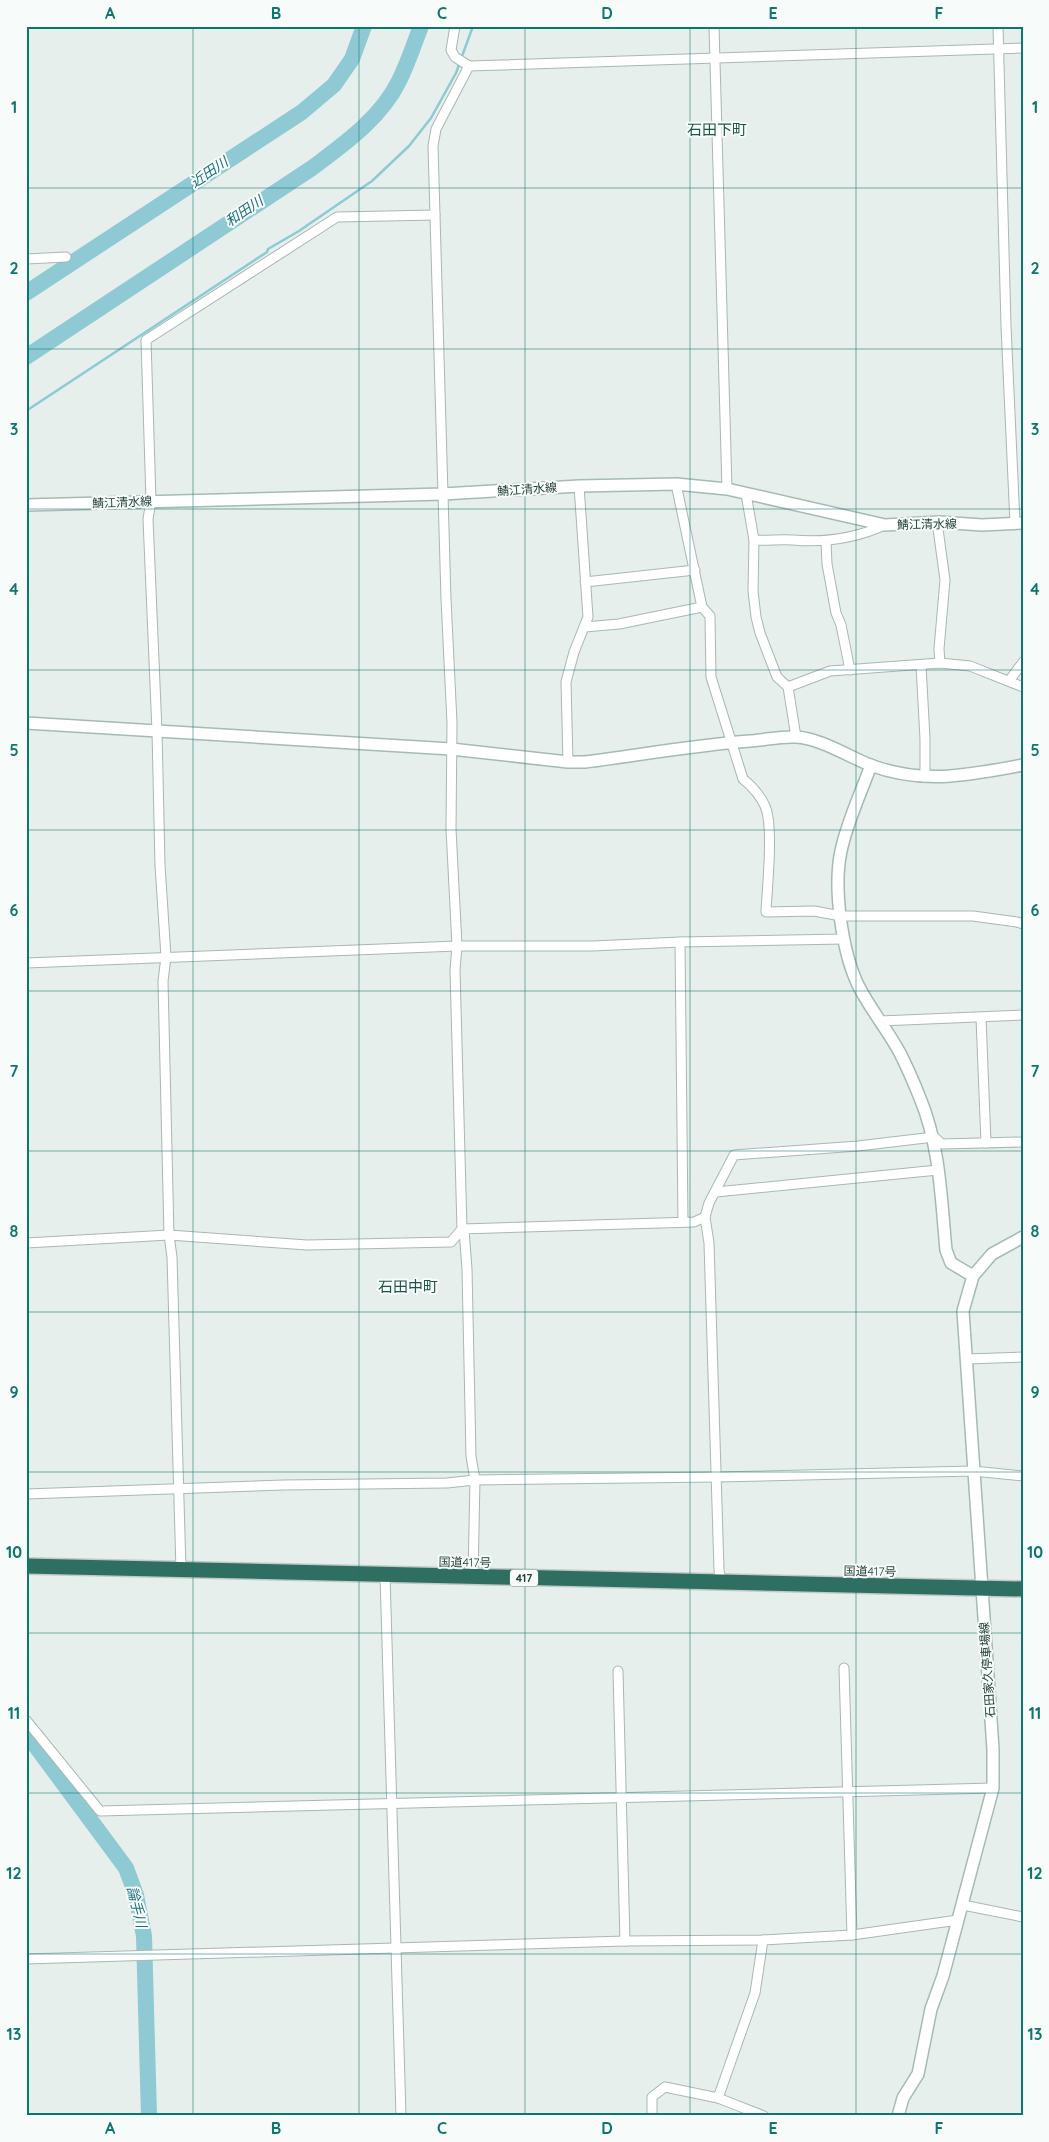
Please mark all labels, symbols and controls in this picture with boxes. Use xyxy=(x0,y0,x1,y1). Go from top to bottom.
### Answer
text: A xyxy=(105,3,116,23)
text: B xyxy=(271,3,281,23)
text: C xyxy=(437,3,447,23)
text: D xyxy=(601,3,613,23)
text: E xyxy=(768,3,778,23)
text: F xyxy=(935,3,944,23)
text: 1 xyxy=(11,97,17,117)
text: 1 xyxy=(1032,97,1038,117)
district label: 石田下町 xyxy=(687,120,747,139)
water label: 近田川 xyxy=(187,152,233,191)
water label: 和田川 xyxy=(222,191,268,230)
text: 2 xyxy=(9,258,19,278)
text: 2 xyxy=(1030,258,1040,278)
text: 3 xyxy=(10,419,18,439)
text: 3 xyxy=(1031,419,1039,439)
street label: 鯖江清水線 xyxy=(497,479,557,499)
street label: 鯖江清水線 xyxy=(92,493,152,511)
street label: 鯖江清水線 xyxy=(897,516,957,532)
text: 4 xyxy=(9,579,19,599)
text: 4 xyxy=(1030,579,1040,599)
text: 5 xyxy=(9,740,19,760)
text: 5 xyxy=(1030,740,1040,760)
text: 6 xyxy=(10,900,19,920)
text: 6 xyxy=(1031,900,1040,920)
text: 7 xyxy=(10,1061,19,1081)
text: 7 xyxy=(1031,1061,1040,1081)
text: 8 xyxy=(10,1221,19,1241)
text: 8 xyxy=(1031,1221,1040,1241)
district label: 石田中町 xyxy=(378,1277,438,1296)
text: 9 xyxy=(9,1382,19,1402)
text: 9 xyxy=(1030,1382,1040,1402)
text: 10 xyxy=(6,1542,22,1562)
text: 10 xyxy=(1027,1542,1043,1562)
street label: 国道417号 xyxy=(438,1554,492,1570)
street label: 国道417号 xyxy=(843,1563,897,1579)
road number: 417 xyxy=(510,1570,538,1586)
street label: 石田家久停車場線 xyxy=(976,1622,998,1718)
text: 11 xyxy=(8,1703,20,1723)
text: 11 xyxy=(1029,1703,1041,1723)
text: 12 xyxy=(6,1863,22,1883)
text: 12 xyxy=(1027,1863,1043,1883)
water label: 論手川 xyxy=(123,1884,151,1931)
text: 13 xyxy=(7,2024,21,2044)
text: 13 xyxy=(1028,2024,1042,2044)
text: A xyxy=(105,2118,116,2138)
text: B xyxy=(271,2118,281,2138)
text: C xyxy=(437,2118,447,2138)
text: D xyxy=(601,2118,613,2138)
text: E xyxy=(768,2118,778,2138)
text: F xyxy=(935,2118,944,2138)

